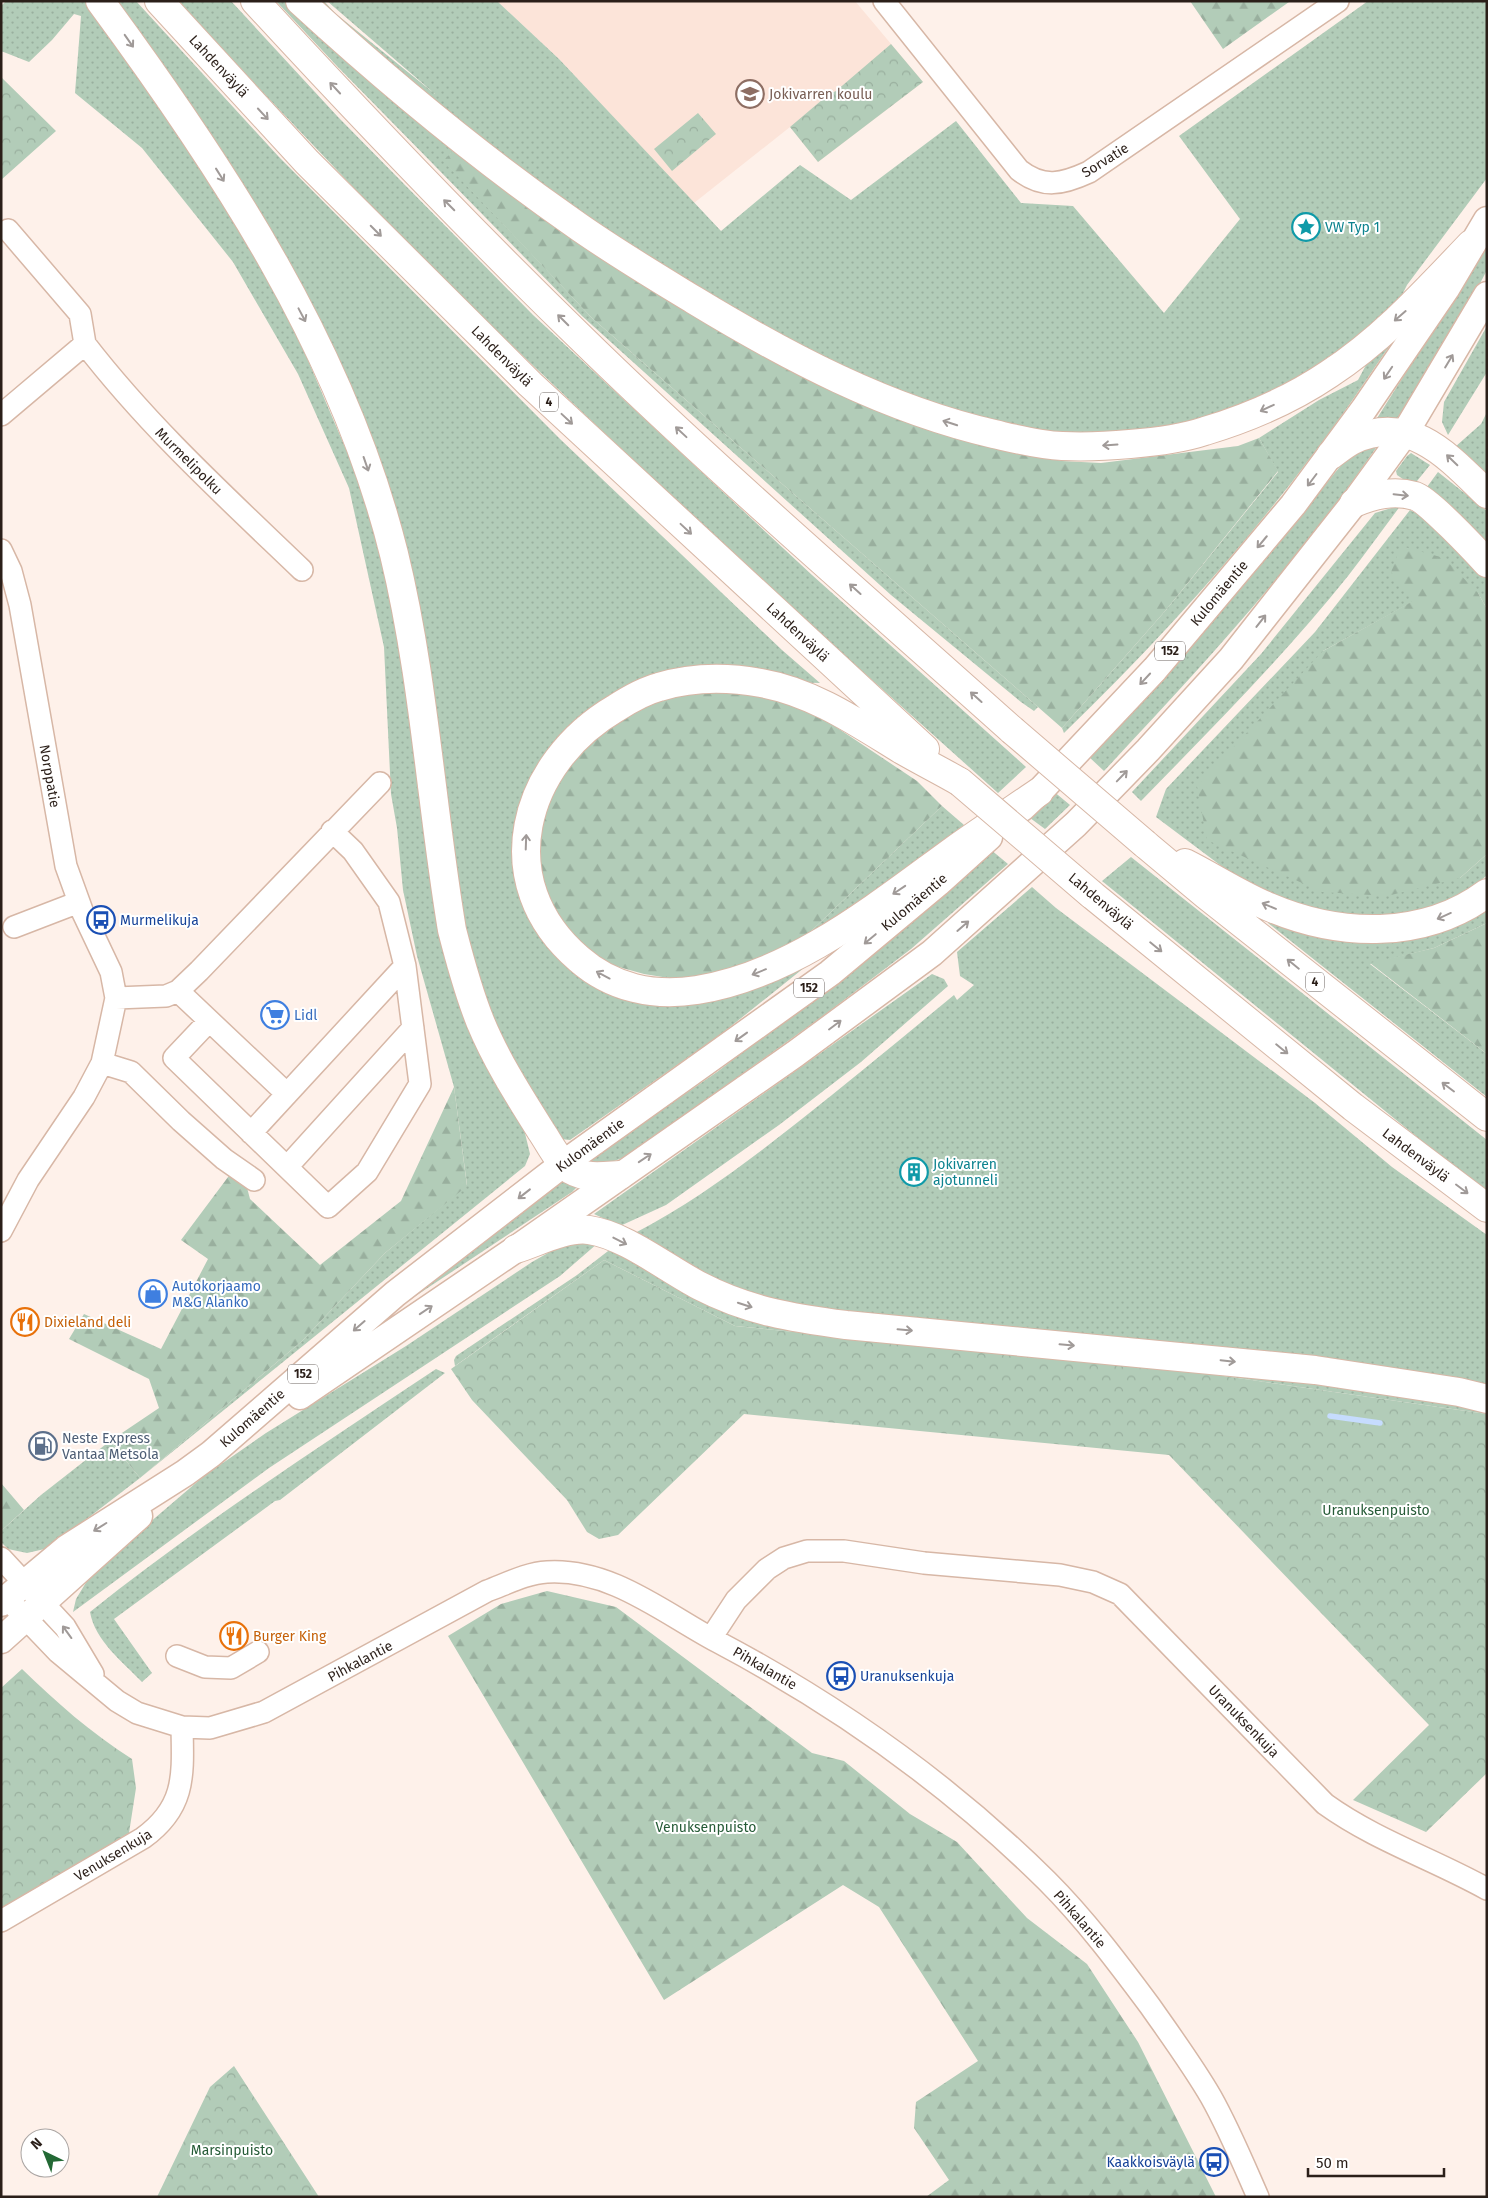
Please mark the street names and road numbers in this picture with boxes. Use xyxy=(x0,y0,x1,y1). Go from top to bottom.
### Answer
street label: Lahdenväylä xyxy=(185,32,252,101)
street label: Sorvatie xyxy=(1079,139,1132,181)
street label: Lahdenväylä xyxy=(468,322,536,390)
road number: 4 xyxy=(540,392,558,412)
street label: Murmelipolku xyxy=(152,424,226,498)
street label: Kulomäentie xyxy=(1187,557,1252,630)
street label: Lahdenväylä xyxy=(763,599,832,666)
road number: 152 xyxy=(1155,641,1185,660)
street label: Norppatie xyxy=(36,743,63,809)
street label: Lahdenväylä xyxy=(1065,869,1137,933)
street label: Kulomäentie xyxy=(878,870,951,935)
road number: 4 xyxy=(1306,972,1324,992)
road number: 152 xyxy=(794,978,824,998)
street label: Kulomäentie xyxy=(553,1115,628,1176)
street label: Lahdenväylä xyxy=(1379,1125,1453,1186)
road number: 152 xyxy=(288,1365,318,1384)
street label: Kulomäentie xyxy=(216,1386,288,1451)
street label: Pihkalantie xyxy=(325,1637,396,1686)
street label: Pihkalantie xyxy=(730,1643,800,1694)
street label: Uranuksenkuja xyxy=(1205,1681,1283,1761)
street label: Venuksenkuja xyxy=(71,1826,155,1885)
street label: Pihkalantie xyxy=(1050,1887,1109,1952)

